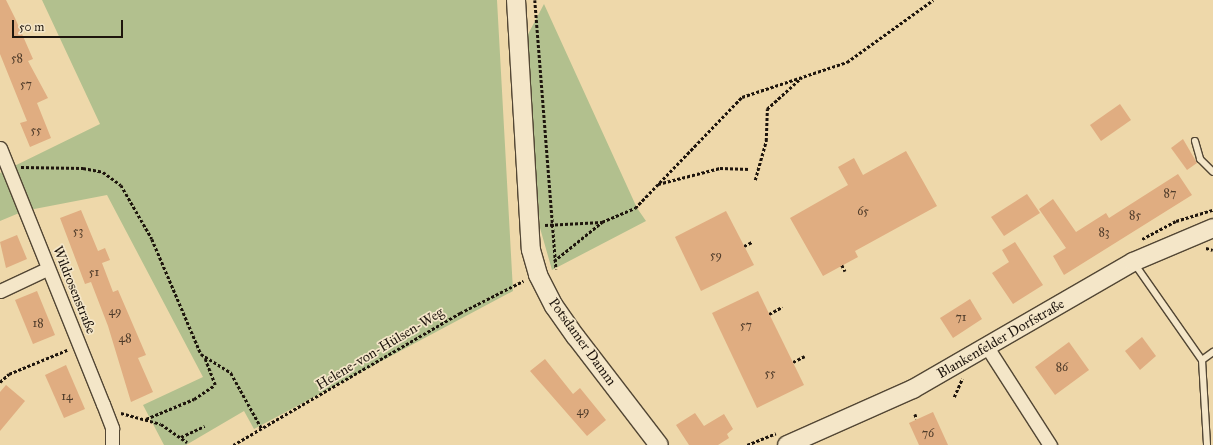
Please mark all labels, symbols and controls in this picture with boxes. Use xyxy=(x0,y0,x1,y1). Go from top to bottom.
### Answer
scale bar xyxy=(14,12,125,38)
text: 50 m xyxy=(19,20,44,34)
house number: 58 xyxy=(11,52,23,66)
house number: 57 xyxy=(20,78,32,92)
house number: 55 xyxy=(30,124,42,138)
house number: 87 xyxy=(1164,187,1176,201)
house number: 65 xyxy=(857,205,869,219)
house number: 85 xyxy=(1129,209,1141,223)
house number: 53 xyxy=(73,225,83,239)
house number: 83 xyxy=(1098,226,1110,240)
street label: Wildrosenstraße xyxy=(49,244,99,336)
house number: 59 xyxy=(710,249,722,263)
house number: 51 xyxy=(89,266,99,280)
street label: Potsdamer Damm xyxy=(545,295,619,389)
street label: Blankenfelder Dorfstraße xyxy=(934,296,1068,382)
street label: Helene-von-Hülsen-Weg xyxy=(313,304,447,394)
house number: 49 xyxy=(108,305,122,319)
house number: 71 xyxy=(955,311,967,325)
house number: 18 xyxy=(32,317,44,331)
house number: 57 xyxy=(740,319,752,333)
house number: 48 xyxy=(118,332,132,346)
house number: 86 xyxy=(1056,361,1068,375)
house number: 55 xyxy=(764,367,776,381)
house number: 14 xyxy=(61,390,73,404)
house number: 49 xyxy=(576,405,590,419)
house number: 76 xyxy=(922,427,934,441)

